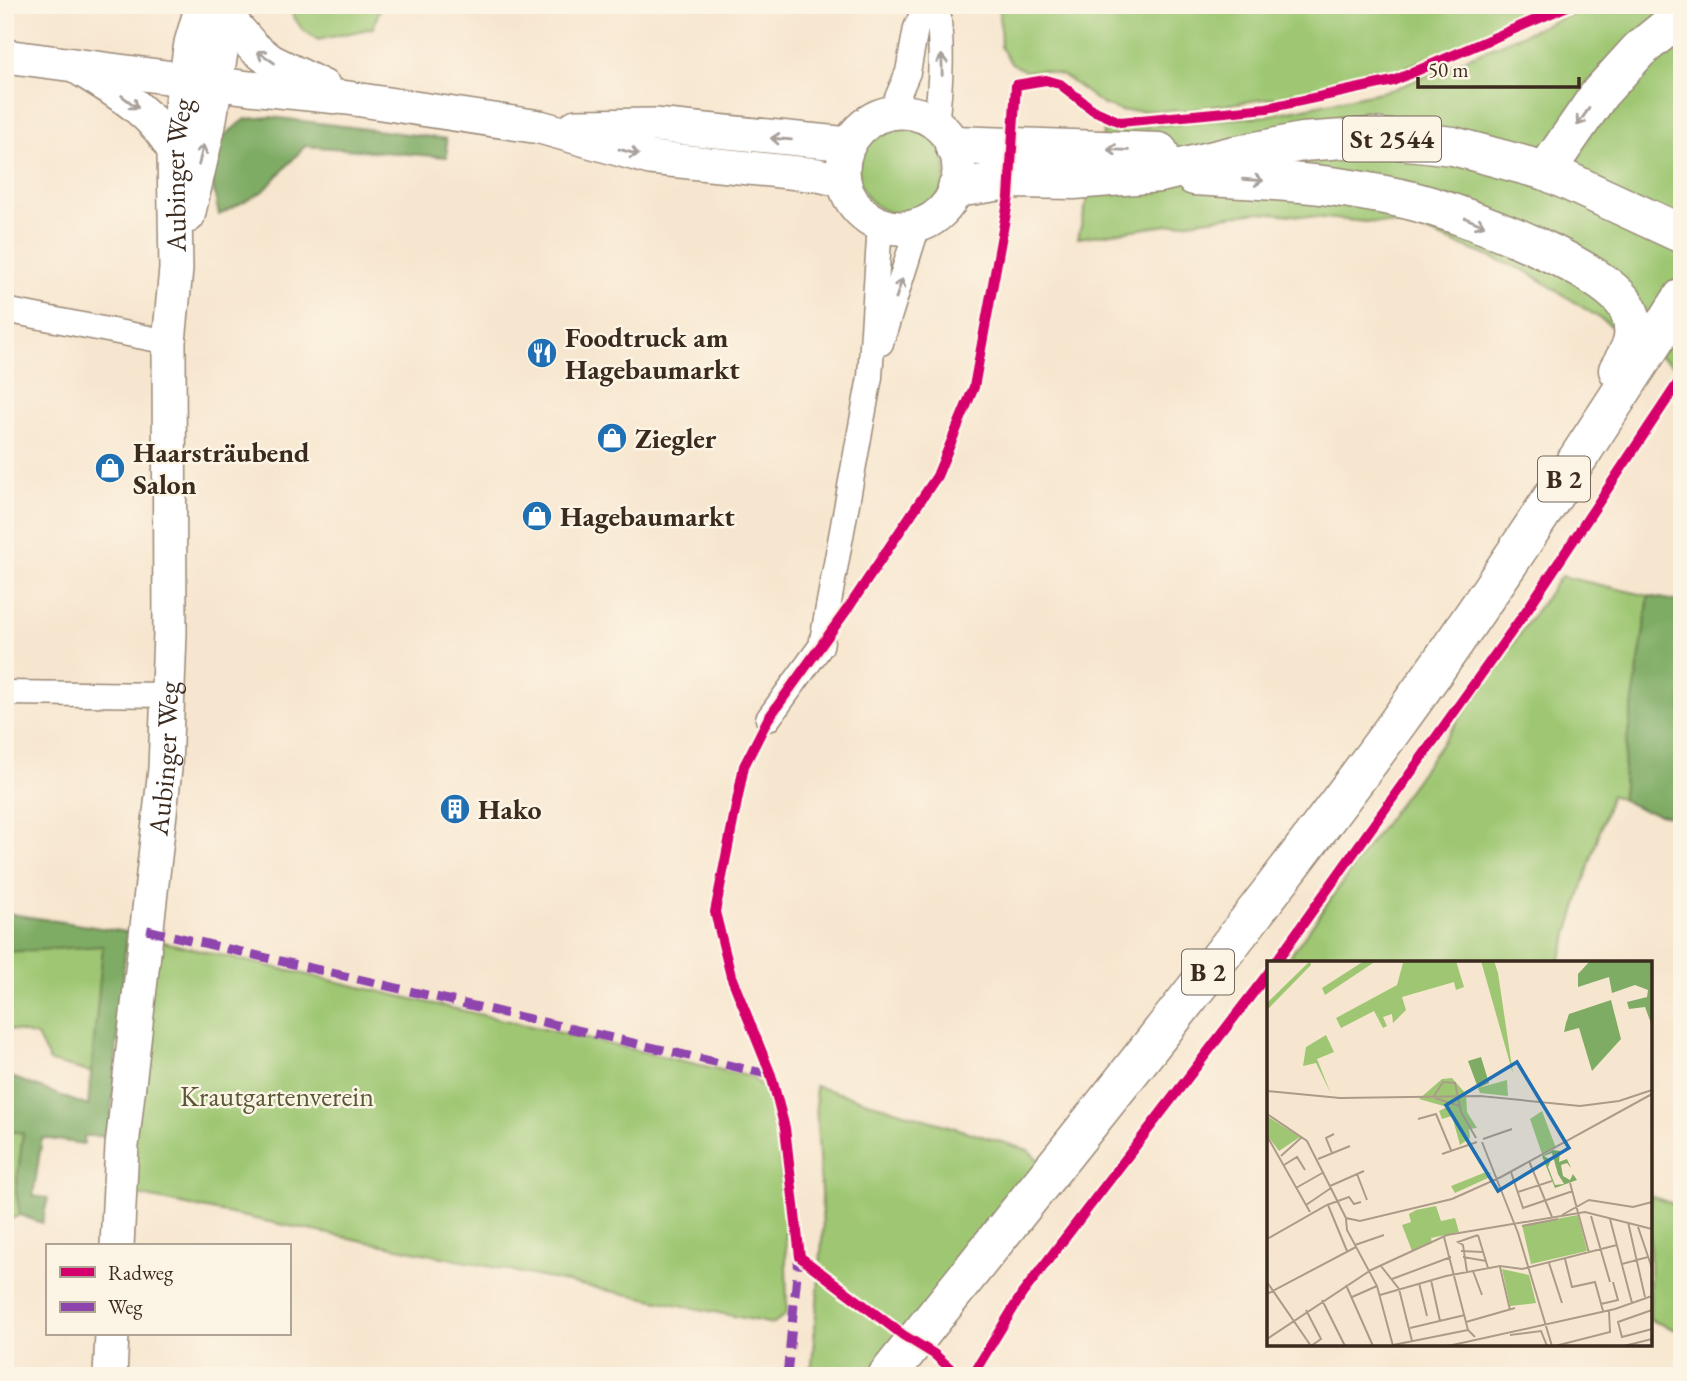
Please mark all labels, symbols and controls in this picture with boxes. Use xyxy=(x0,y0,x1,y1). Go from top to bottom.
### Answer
scale bar xyxy=(1418,46,1578,90)
one-way arrow xyxy=(257,50,276,64)
one-way arrow xyxy=(935,53,948,76)
text: 50 m xyxy=(1428,56,1469,83)
one-way arrow xyxy=(120,95,138,110)
street label: Aubinger Weg xyxy=(156,95,200,253)
one-way arrow xyxy=(1576,107,1591,126)
road number: St 2544 xyxy=(1343,116,1441,162)
one-way arrow xyxy=(770,132,793,145)
one-way arrow xyxy=(195,144,209,167)
one-way arrow xyxy=(1107,144,1130,157)
one-way arrow xyxy=(618,146,640,159)
one-way arrow xyxy=(1241,174,1264,187)
one-way arrow xyxy=(1464,216,1486,229)
one-way arrow xyxy=(893,278,906,300)
place label: Foodtruck am Hagebaumarkt xyxy=(565,319,740,387)
restaurant icon: Foodtruck am Hagebaumarkt xyxy=(525,336,559,370)
place label: Ziegler xyxy=(635,420,717,456)
shop icon: Ziegler xyxy=(595,421,629,455)
place label: Haarsträubend Salon xyxy=(133,434,310,502)
shop icon: Haarsträubend Salon xyxy=(93,451,127,485)
road number: B 2 xyxy=(1538,457,1590,502)
place label: Hagebaumarkt xyxy=(560,498,735,534)
shop icon: Hagebaumarkt xyxy=(520,499,554,533)
street label: Aubinger Weg xyxy=(139,680,186,838)
place label: Hako xyxy=(478,791,542,827)
building icon: Hako xyxy=(438,792,472,826)
road number: B 2 xyxy=(1182,950,1234,995)
inset map xyxy=(1267,961,1652,1346)
park label: Krautgartenverein xyxy=(180,1078,374,1114)
legend xyxy=(46,1244,290,1336)
text: Radweg xyxy=(108,1259,174,1286)
text: Weg xyxy=(108,1293,143,1320)

